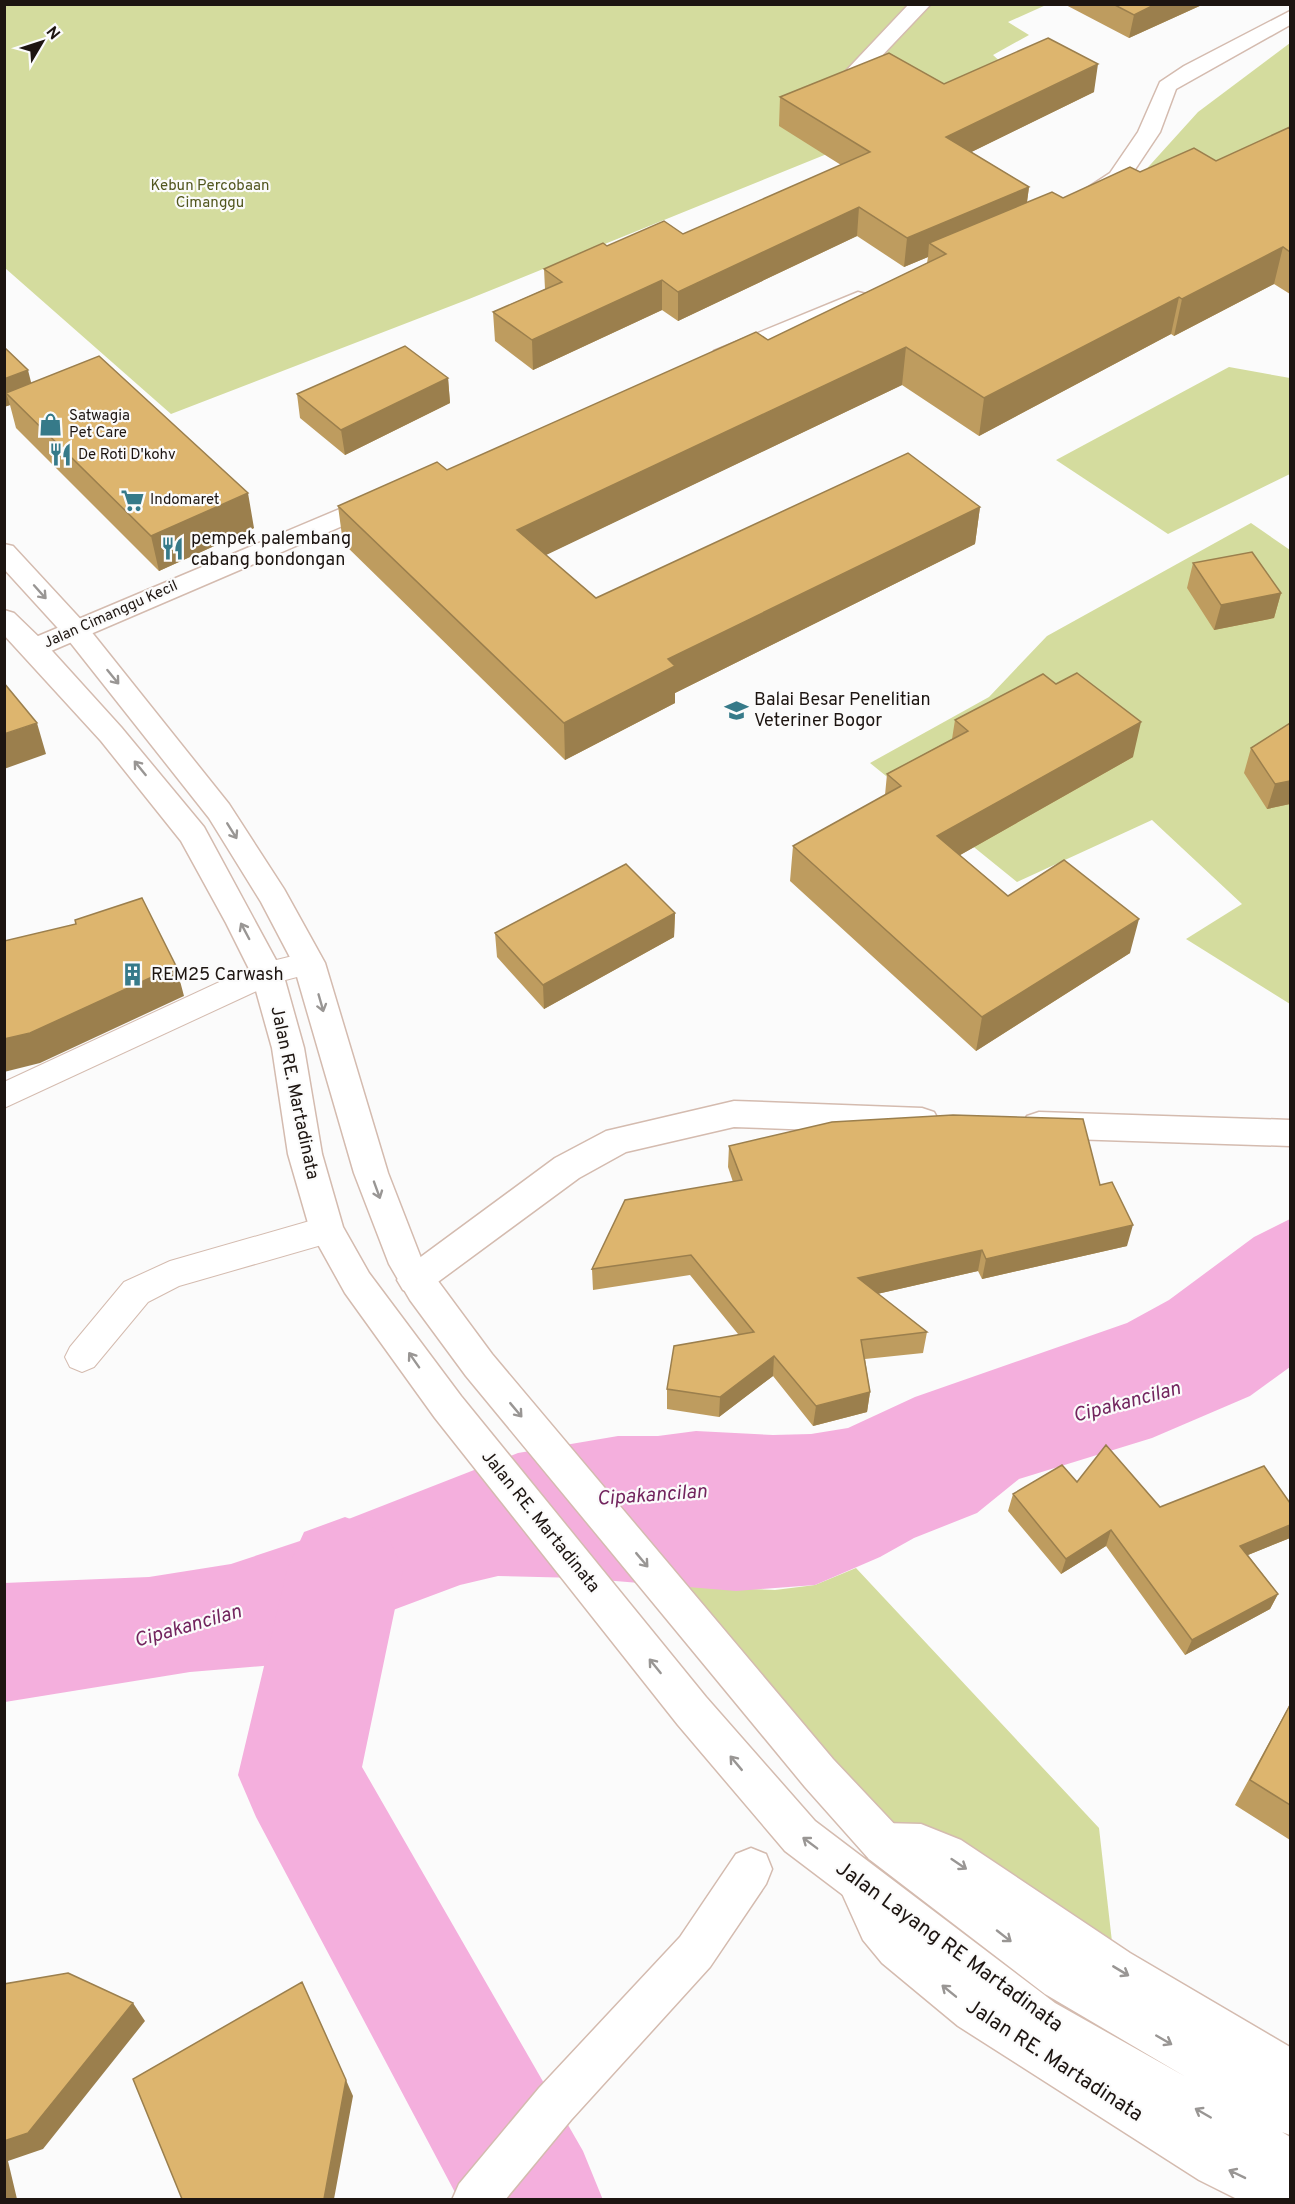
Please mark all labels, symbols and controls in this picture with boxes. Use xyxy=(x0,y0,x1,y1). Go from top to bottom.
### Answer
north arrow xyxy=(12,12,72,72)
text: N xyxy=(41,23,63,45)
park label: Kebun Percobaan Cimanggu xyxy=(151,177,269,213)
place label: Satwagia Pet Care xyxy=(69,407,130,443)
shop icon: Satwagia Pet Care xyxy=(38,412,64,438)
restaurant icon: De Roti D'kohv xyxy=(47,442,73,468)
place label: De Roti D'kohv xyxy=(78,446,176,465)
supermarket icon: Indomaret xyxy=(119,487,145,513)
place label: Indomaret xyxy=(150,491,220,510)
place label: pempek palembang cabang bondongan xyxy=(191,528,351,572)
restaurant icon: pempek palembang cabang bondongan xyxy=(160,536,186,562)
street label: Jalan Cimanggu Kecil xyxy=(41,577,181,653)
one-way arrow xyxy=(33,584,47,599)
one-way arrow xyxy=(106,669,119,685)
place label: Balai Besar Penelitian Veteriner Bogor xyxy=(754,689,931,733)
school or university icon: Balai Besar Penelitian Veteriner Bogor xyxy=(723,697,749,723)
one-way arrow xyxy=(133,761,146,777)
one-way arrow xyxy=(226,822,238,839)
one-way arrow xyxy=(239,923,250,941)
building icon: REM25 Carwash xyxy=(120,962,146,988)
place label: REM25 Carwash xyxy=(151,964,284,987)
one-way arrow xyxy=(316,993,327,1012)
street label: Jalan RE. Martadinata xyxy=(264,1004,324,1182)
one-way arrow xyxy=(373,1180,384,1199)
one-way arrow xyxy=(408,1353,420,1369)
water label: Cipakancilan xyxy=(1070,1376,1184,1430)
one-way arrow xyxy=(510,1402,523,1418)
street label: Jalan RE. Martadinata xyxy=(475,1446,605,1598)
water label: Cipakancilan xyxy=(596,1479,708,1513)
one-way arrow xyxy=(635,1552,648,1568)
water label: Cipakancilan xyxy=(131,1599,245,1655)
one-way arrow xyxy=(649,1658,662,1674)
one-way arrow xyxy=(729,1755,742,1771)
one-way arrow xyxy=(802,1837,818,1850)
street label: Jalan Layang RE Martadinata xyxy=(830,1855,1068,2039)
one-way arrow xyxy=(950,1858,966,1870)
one-way arrow xyxy=(996,1930,1012,1943)
one-way arrow xyxy=(1112,1965,1129,1977)
one-way arrow xyxy=(941,1984,957,1997)
street label: Jalan RE. Martadinata xyxy=(960,1994,1148,2128)
one-way arrow xyxy=(1155,2035,1172,2047)
one-way arrow xyxy=(1195,2107,1212,2119)
one-way arrow xyxy=(1228,2168,1246,2180)

